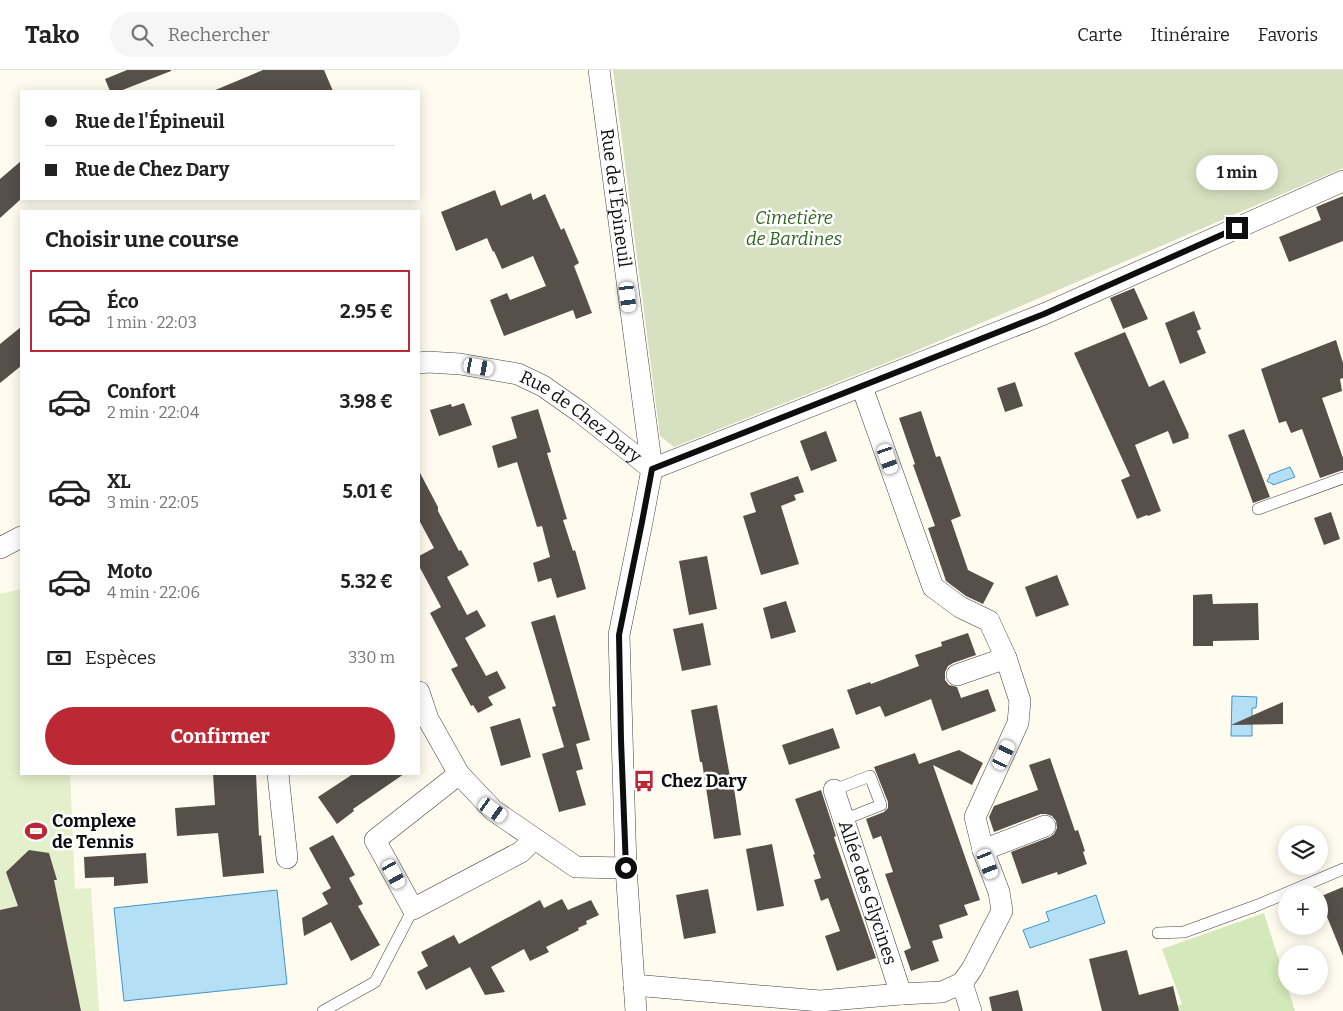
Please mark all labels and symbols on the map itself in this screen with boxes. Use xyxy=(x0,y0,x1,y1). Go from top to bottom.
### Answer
street label: Rue de l'Épineuil xyxy=(596,127,636,268)
callout: 1 min xyxy=(1196,156,1278,190)
park label: Cimetière de Bardines xyxy=(746,207,842,250)
route end xyxy=(1226,217,1248,239)
car xyxy=(618,281,637,313)
car xyxy=(462,357,495,377)
street label: Rue de Chez Dary xyxy=(516,366,646,468)
car xyxy=(876,442,899,476)
car xyxy=(990,738,1017,772)
bus stop icon: Chez Dary xyxy=(631,768,657,794)
place label: Chez Dary xyxy=(661,770,748,792)
car xyxy=(476,795,509,825)
place label: Complexe de Tennis xyxy=(52,810,136,853)
sports icon: Complexe de Tennis xyxy=(23,818,49,844)
street label: Allée des Glycines xyxy=(834,818,902,967)
car xyxy=(975,847,1000,881)
car xyxy=(380,857,407,891)
route start xyxy=(615,857,637,879)

